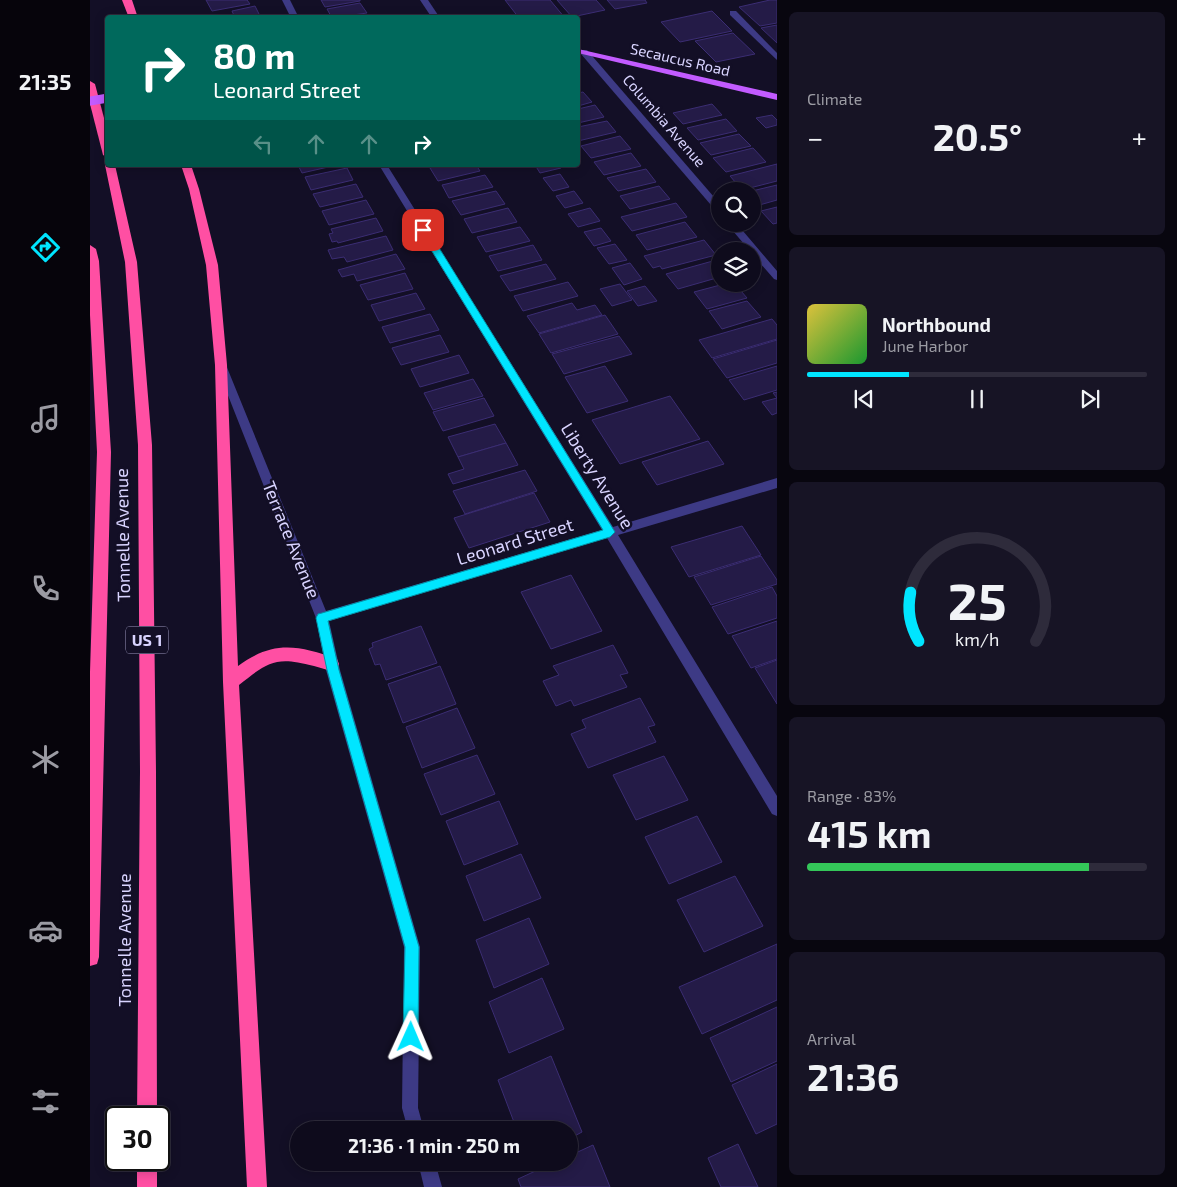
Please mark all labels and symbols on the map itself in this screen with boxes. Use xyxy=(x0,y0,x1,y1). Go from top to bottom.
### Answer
street label: Secaucus Road xyxy=(629,39,732,79)
street label: Columbia Avenue xyxy=(620,70,710,170)
pin xyxy=(402,209,444,251)
street label: Liberty Avenue xyxy=(557,418,639,533)
street label: Tonnelle Avenue xyxy=(110,468,134,602)
street label: Terrace Avenue xyxy=(258,478,325,602)
street label: Leonard Street xyxy=(454,513,576,569)
road number: US 1 xyxy=(126,626,168,654)
street label: Tonnelle Avenue xyxy=(113,873,135,1007)
position arrow xyxy=(384,1010,436,1062)
speed limit sign: 30 xyxy=(105,1106,170,1171)

